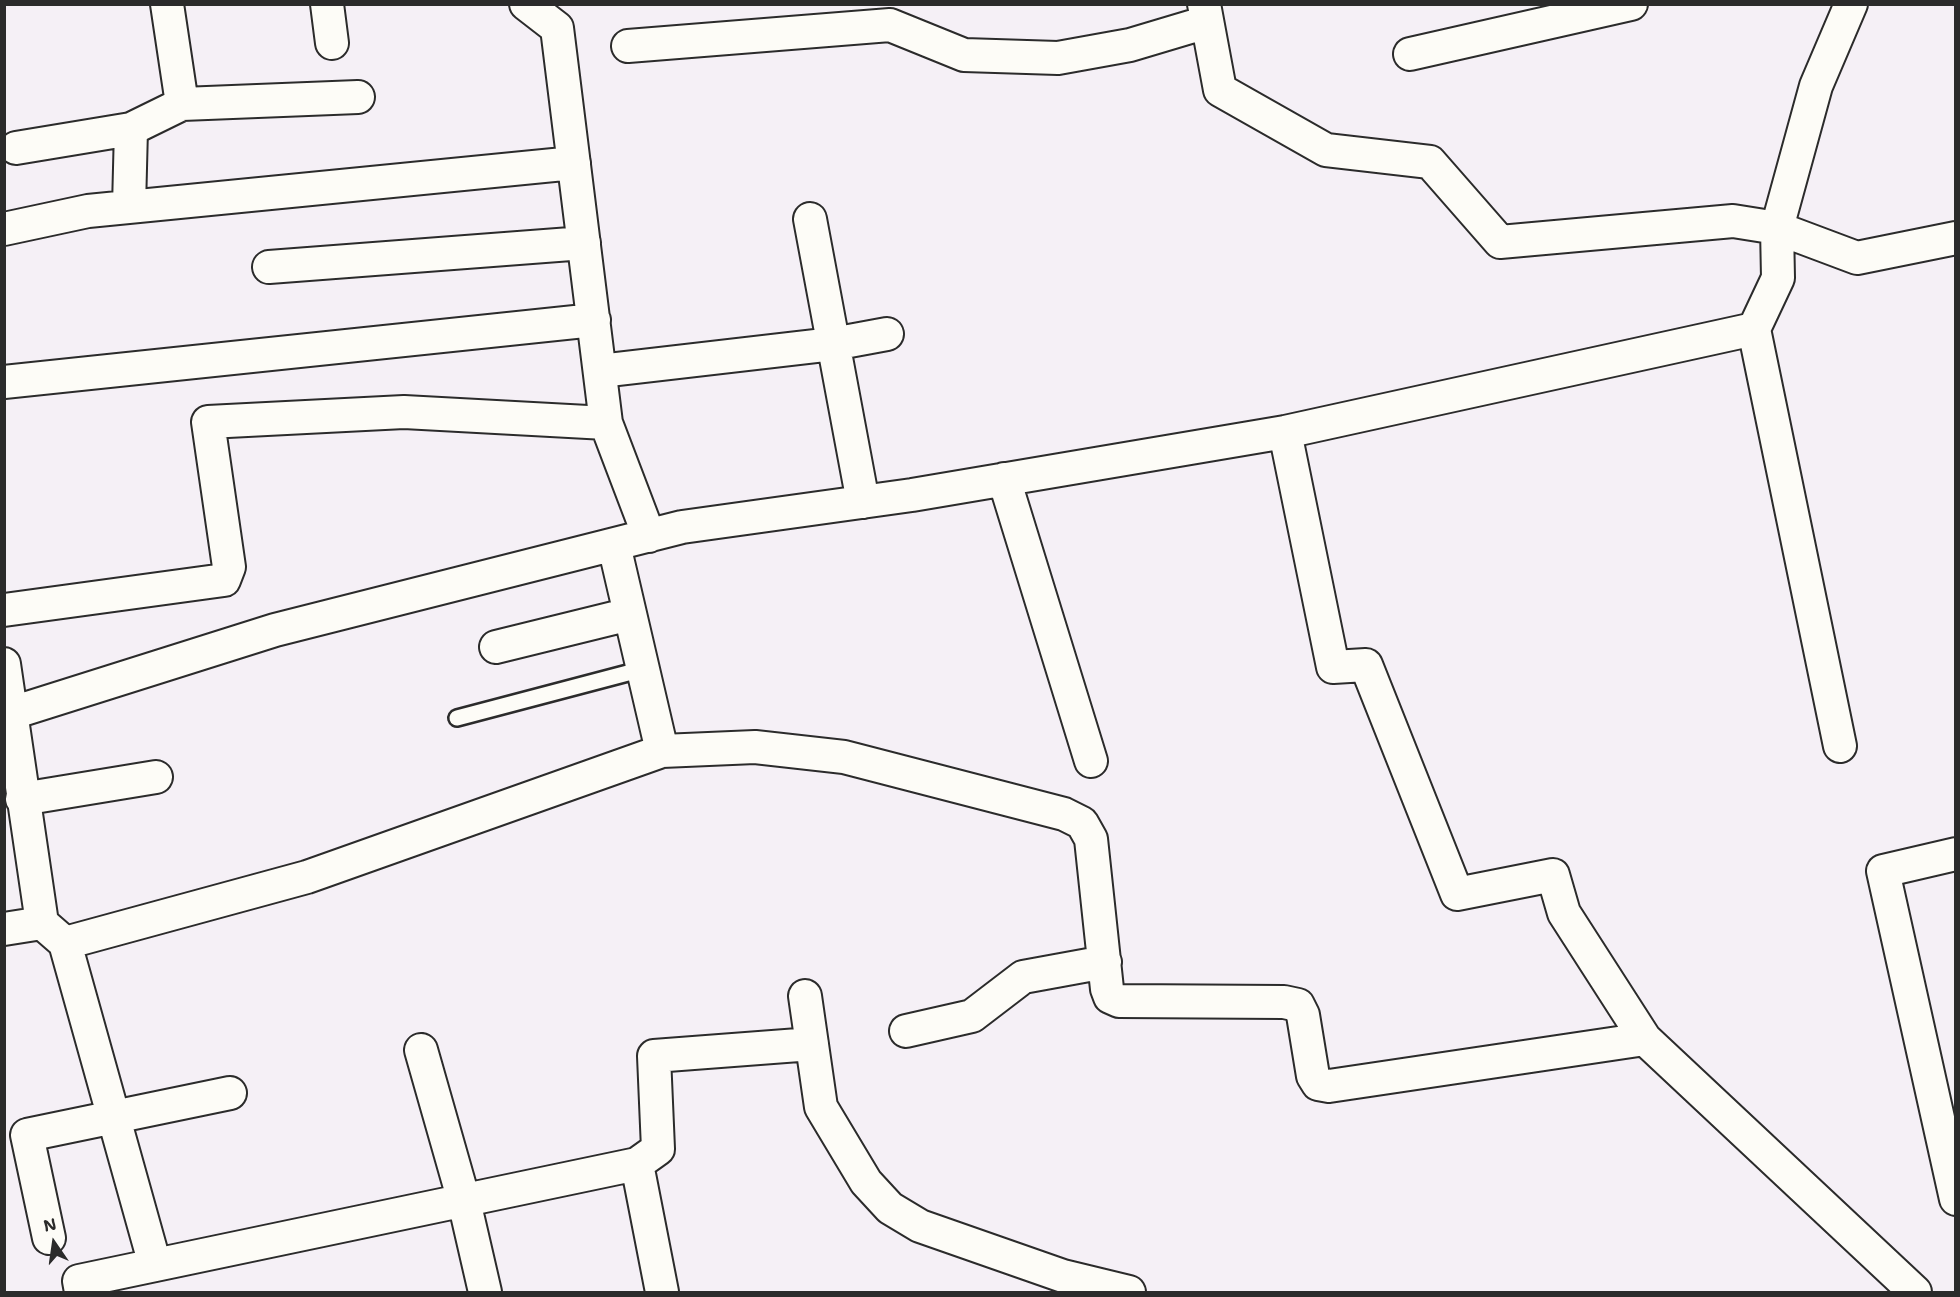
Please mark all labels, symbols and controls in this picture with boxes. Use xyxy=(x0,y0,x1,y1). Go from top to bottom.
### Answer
north arrow xyxy=(24,1213,84,1273)
text: N xyxy=(41,1213,58,1237)

